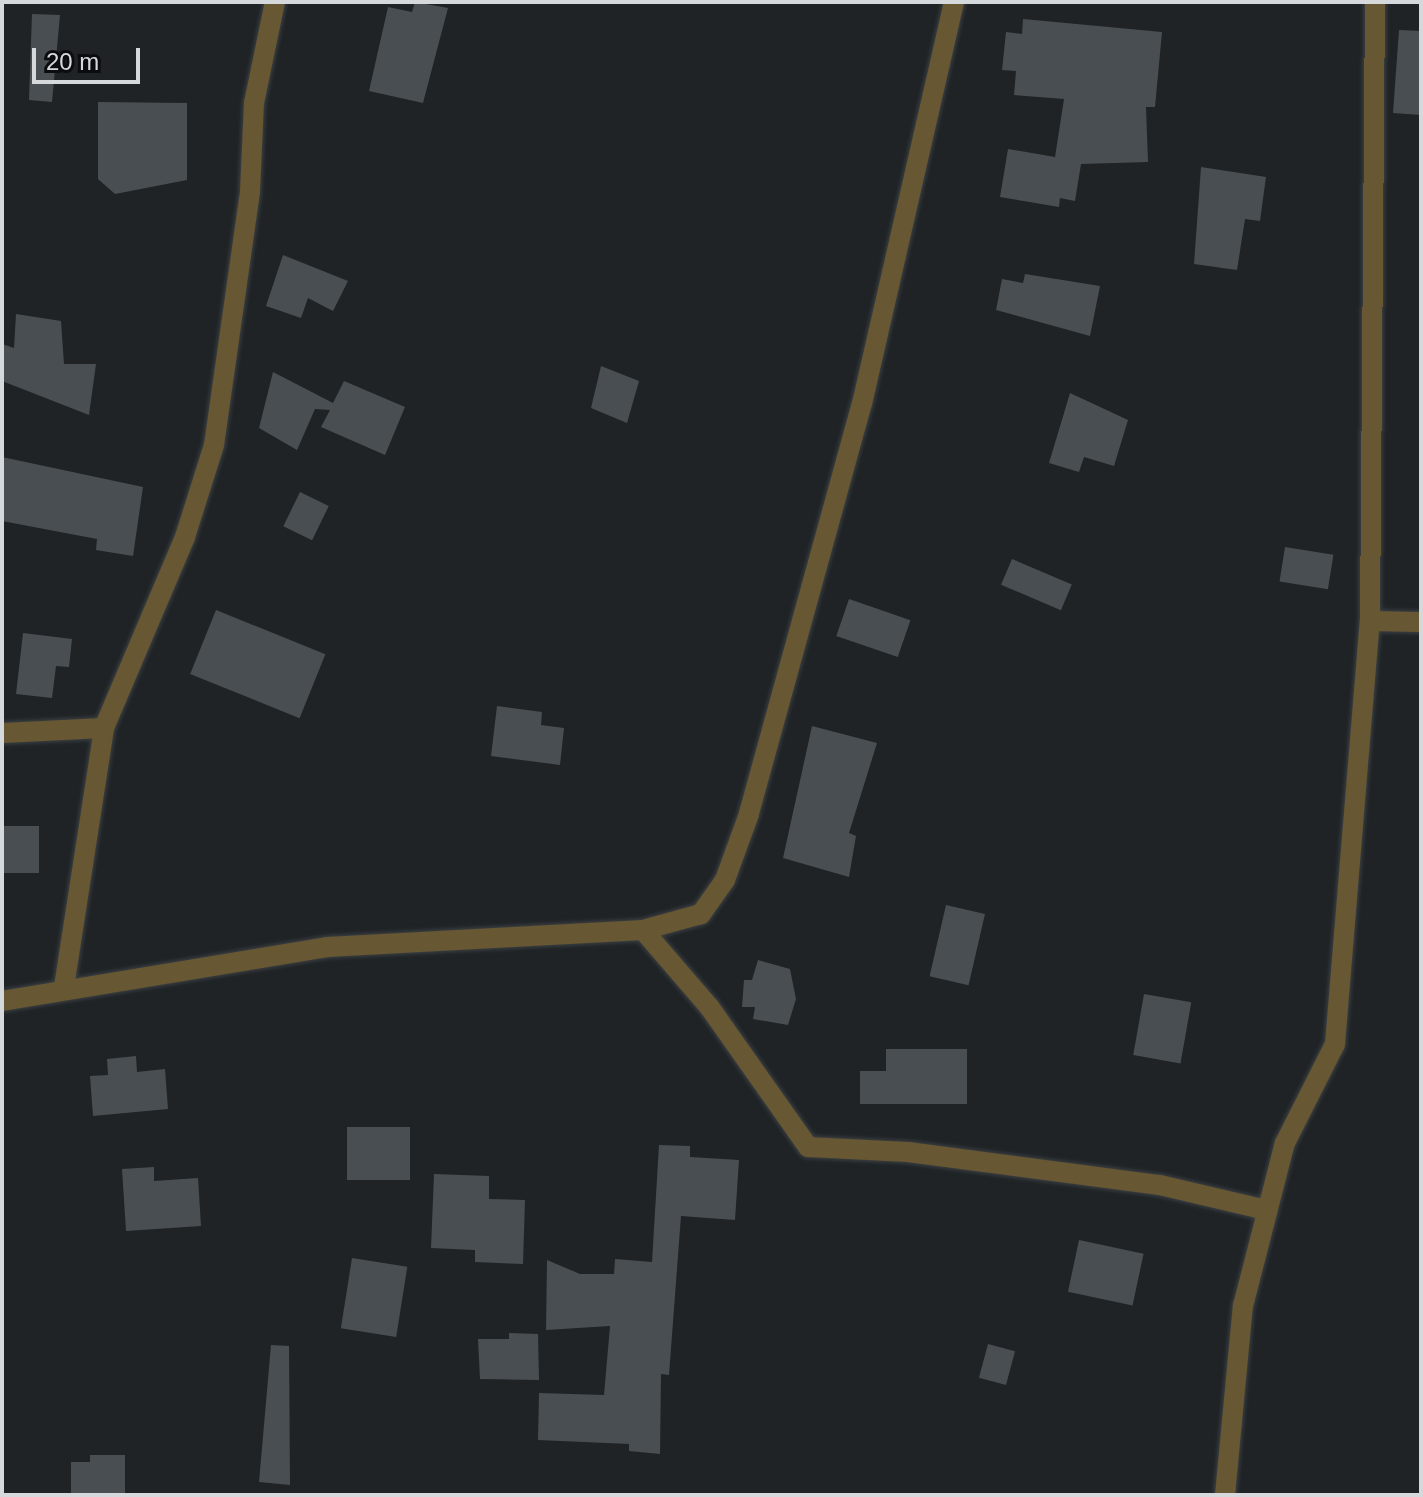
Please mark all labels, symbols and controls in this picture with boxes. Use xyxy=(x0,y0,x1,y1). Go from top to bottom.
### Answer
scale bar xyxy=(36,32,144,82)
text: 20 m xyxy=(46,48,99,75)

